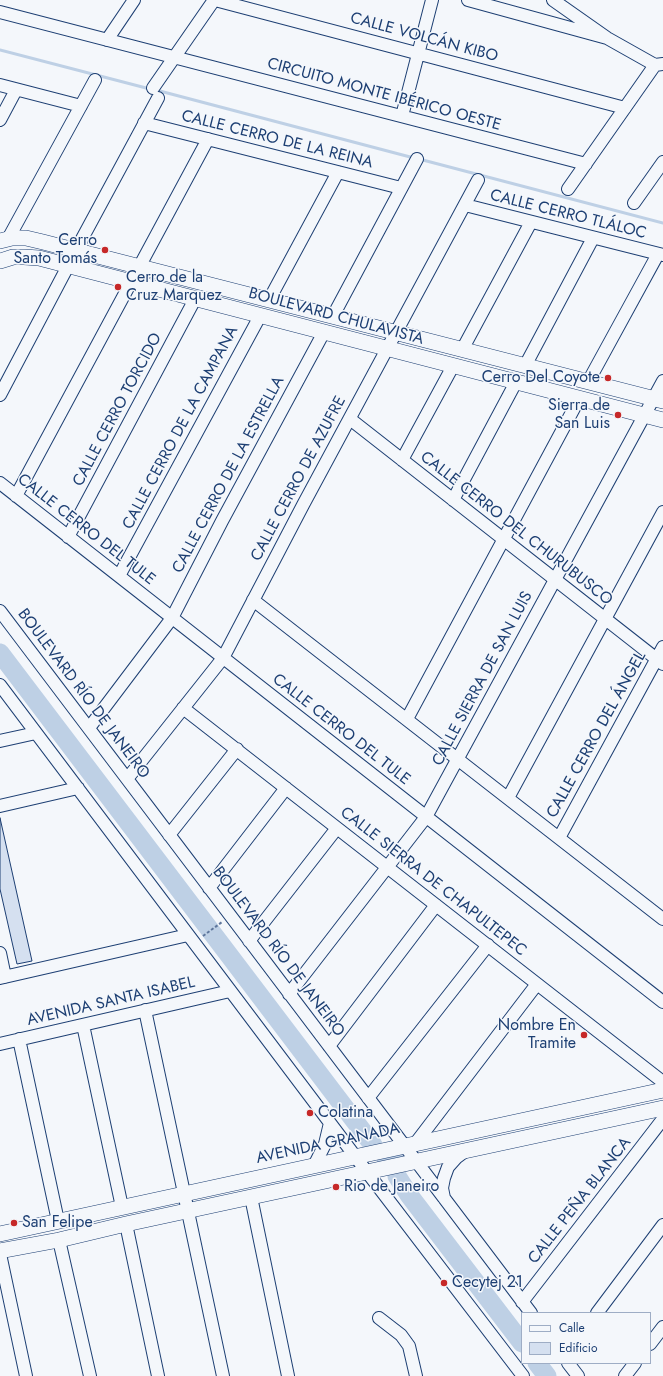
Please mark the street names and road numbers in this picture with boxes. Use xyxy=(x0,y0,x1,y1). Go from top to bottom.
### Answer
street label: CALLE VOLCÁN KIBO xyxy=(348,9,500,67)
street label: CIRCUITO MONTE IBÉRICO OESTE xyxy=(265,55,503,135)
street label: CALLE CERRO DE LA REINA xyxy=(179,107,375,173)
street label: CALLE CERRO TLÁLOC xyxy=(488,186,648,244)
street label: BOULEVARD CHULAVISTA xyxy=(246,284,426,350)
street label: CALLE CERRO DE LA CAMPANA xyxy=(119,323,243,533)
street label: CALLE CERRO TORCIDO xyxy=(69,330,167,490)
street label: CALLE CERRO DE LA ESTRELLA xyxy=(169,373,289,577)
street label: CALLE CERRO DE AZUFRE xyxy=(247,393,351,565)
street label: CALLE CERRO DEL CHURUBUSCO xyxy=(416,448,616,610)
street label: CALLE CERRO DEL TULE xyxy=(13,470,159,590)
street label: CALLE SIERRA DE SAN LUIS xyxy=(429,588,537,770)
street label: BOULEVARD RÍO DE JANEIRO xyxy=(13,605,153,783)
street label: CALLE CERRO DEL ÁNGEL xyxy=(543,648,651,822)
street label: CALLE CERRO DEL TULE xyxy=(268,670,414,790)
street label: CALLE SIERRA DE CHAPULTEPEC xyxy=(336,803,530,961)
street label: BOULEVARD RÍO DE JANEIRO xyxy=(208,863,348,1041)
street label: AVENIDA SANTA ISABEL xyxy=(25,973,197,1031)
street label: AVENIDA GRANADA xyxy=(254,1119,402,1169)
street label: CALLE PEÑA BLANCA xyxy=(525,1134,635,1268)

